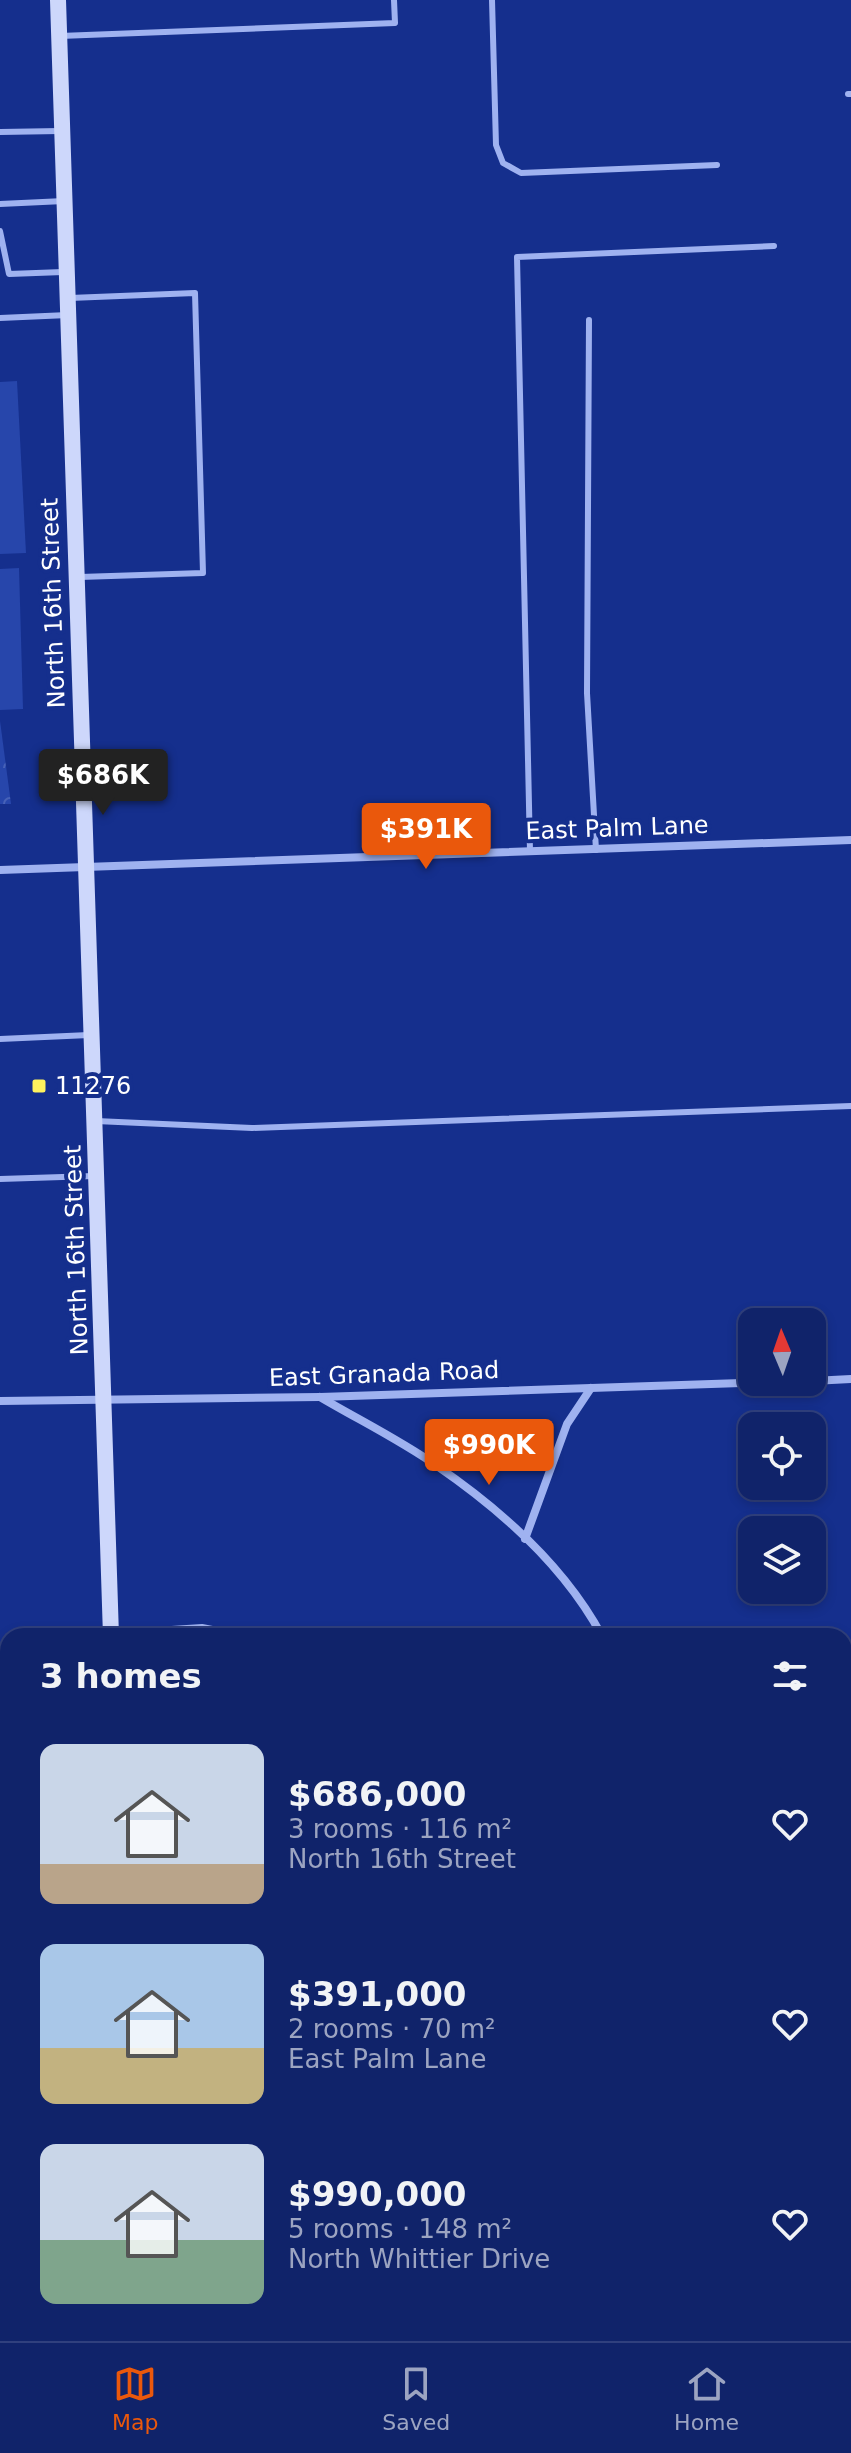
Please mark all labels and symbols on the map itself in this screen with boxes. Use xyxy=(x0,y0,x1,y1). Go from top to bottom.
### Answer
street label: North 16th Street xyxy=(35,497,71,709)
pin: $686K xyxy=(47,749,159,817)
pin: $391K xyxy=(370,803,482,871)
street label: East Palm Lane xyxy=(525,811,709,845)
place label: 11276 xyxy=(55,1072,131,1100)
marker: 11276 xyxy=(30,1077,48,1095)
street label: North 16th Street xyxy=(58,1144,94,1356)
north arrow xyxy=(738,1308,826,1396)
street label: East Granada Road xyxy=(268,1356,500,1392)
pin: $990K xyxy=(433,1419,545,1487)

